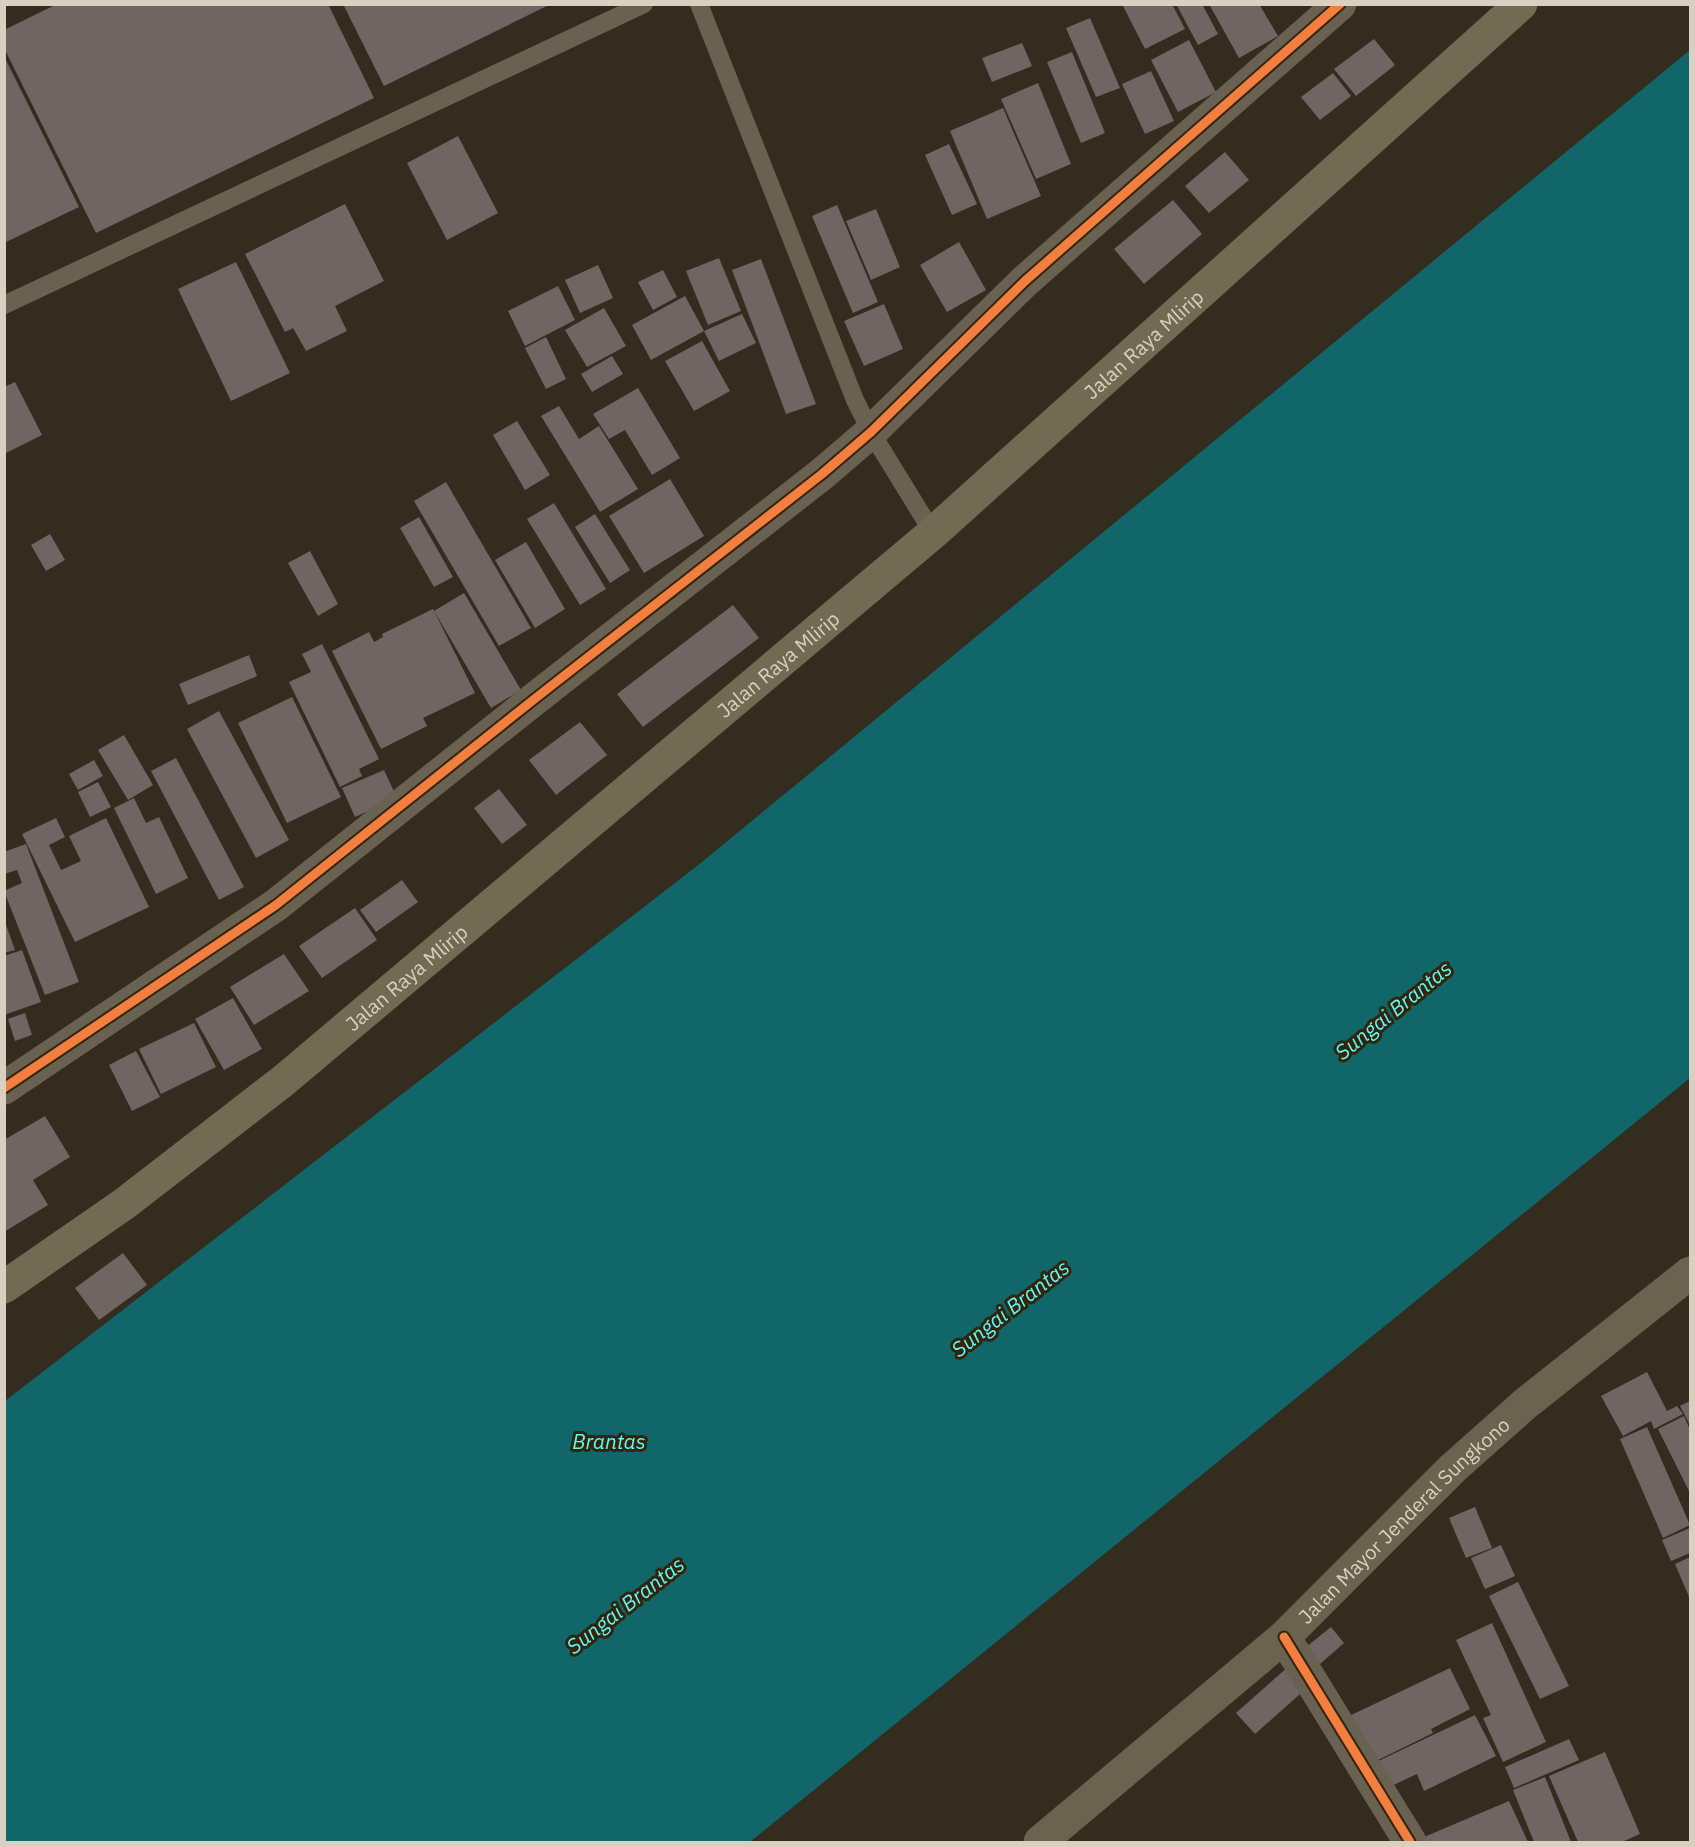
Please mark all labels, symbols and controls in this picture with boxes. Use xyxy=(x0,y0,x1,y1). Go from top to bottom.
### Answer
street label: Jalan Raya Mlirip xyxy=(1078,283,1209,405)
street label: Jalan Raya Mlirip xyxy=(711,605,845,723)
street label: Jalan Raya Mlirip xyxy=(339,918,473,1037)
water label: Sungai Brantas xyxy=(1329,954,1457,1066)
water label: Sungai Brantas xyxy=(945,1253,1075,1363)
street label: Jalan Mayor Jenderal Sungkono xyxy=(1292,1411,1515,1629)
water label: Brantas xyxy=(572,1427,646,1455)
water label: Sungai Brantas xyxy=(560,1550,690,1660)

